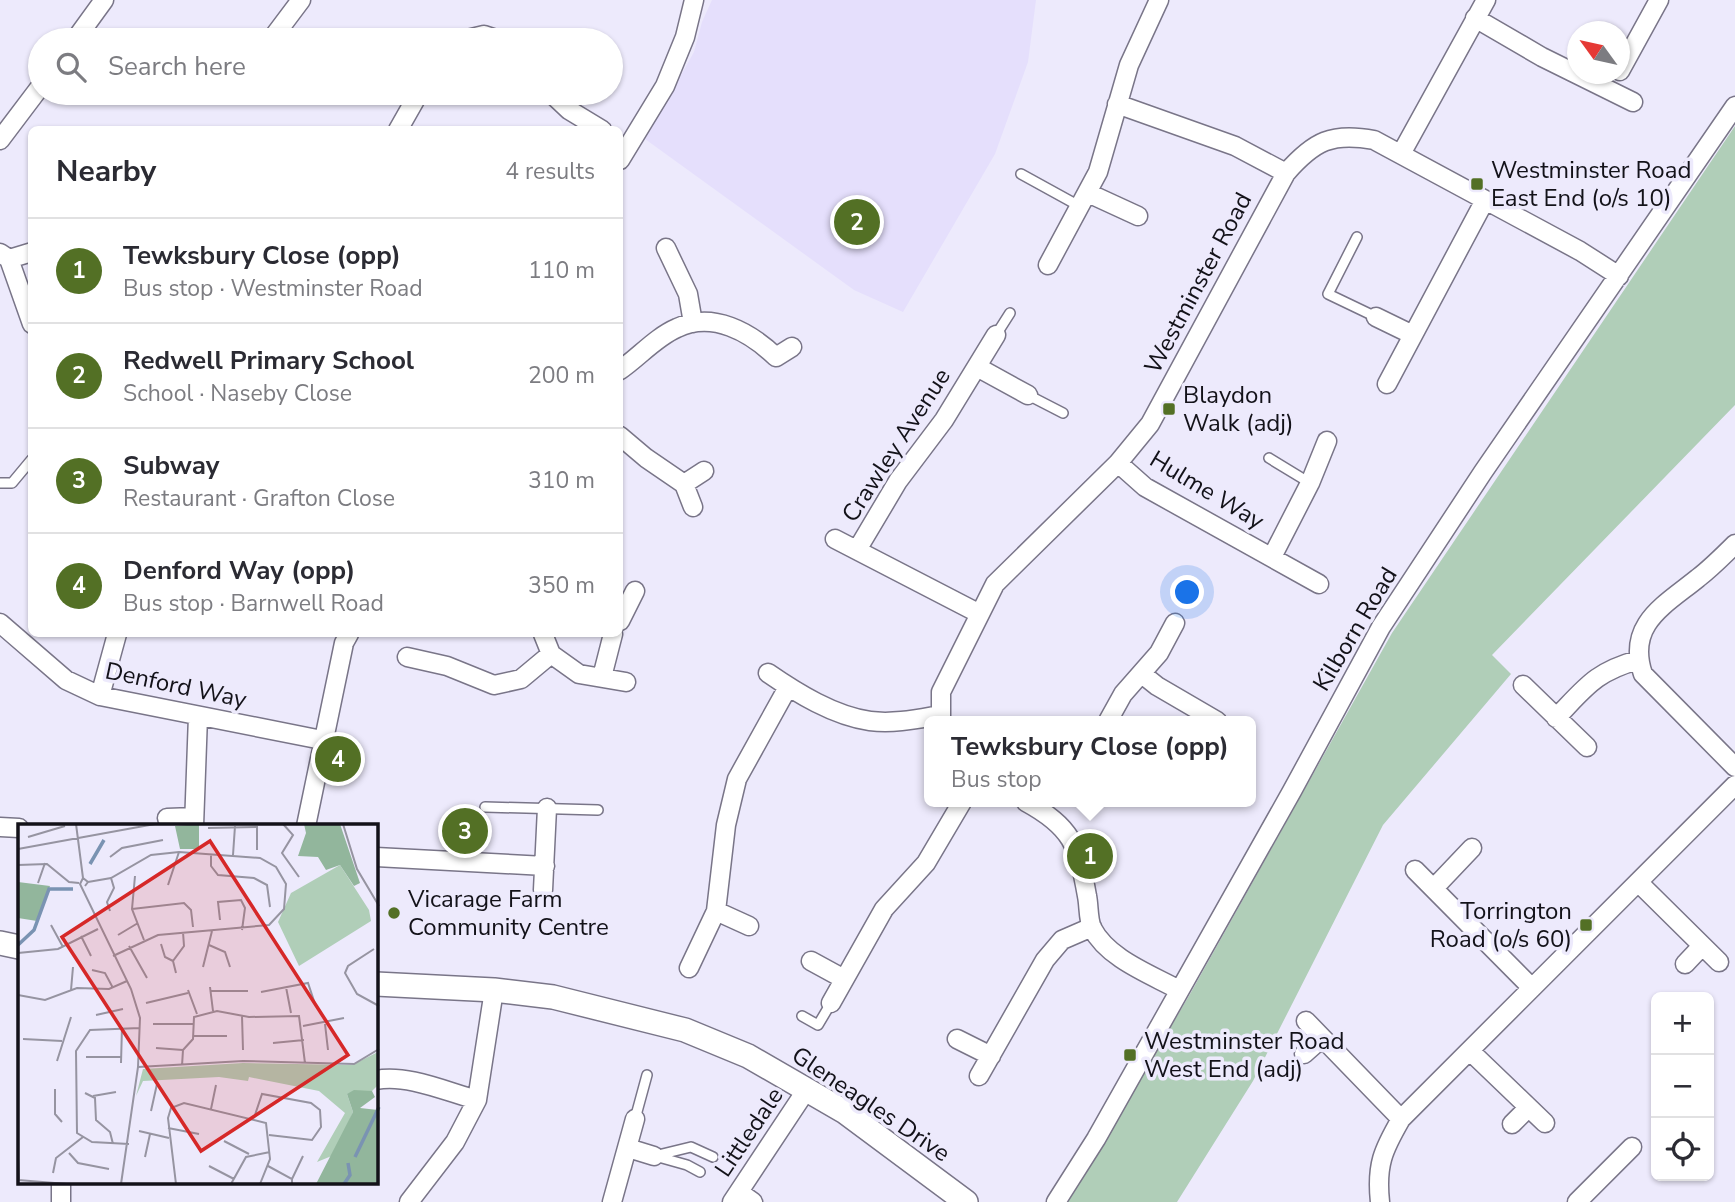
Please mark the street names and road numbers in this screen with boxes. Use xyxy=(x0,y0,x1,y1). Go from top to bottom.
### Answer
street label: Westminster Road xyxy=(1137,187,1259,379)
street label: Crawley Avenue xyxy=(834,362,958,528)
street label: Hulme Way xyxy=(1144,443,1271,537)
street label: Kilborn Road xyxy=(1305,561,1405,697)
street label: Denford Way xyxy=(102,654,250,716)
street label: Gleneagles Drive xyxy=(785,1039,957,1169)
street label: Littledale xyxy=(707,1081,791,1183)

